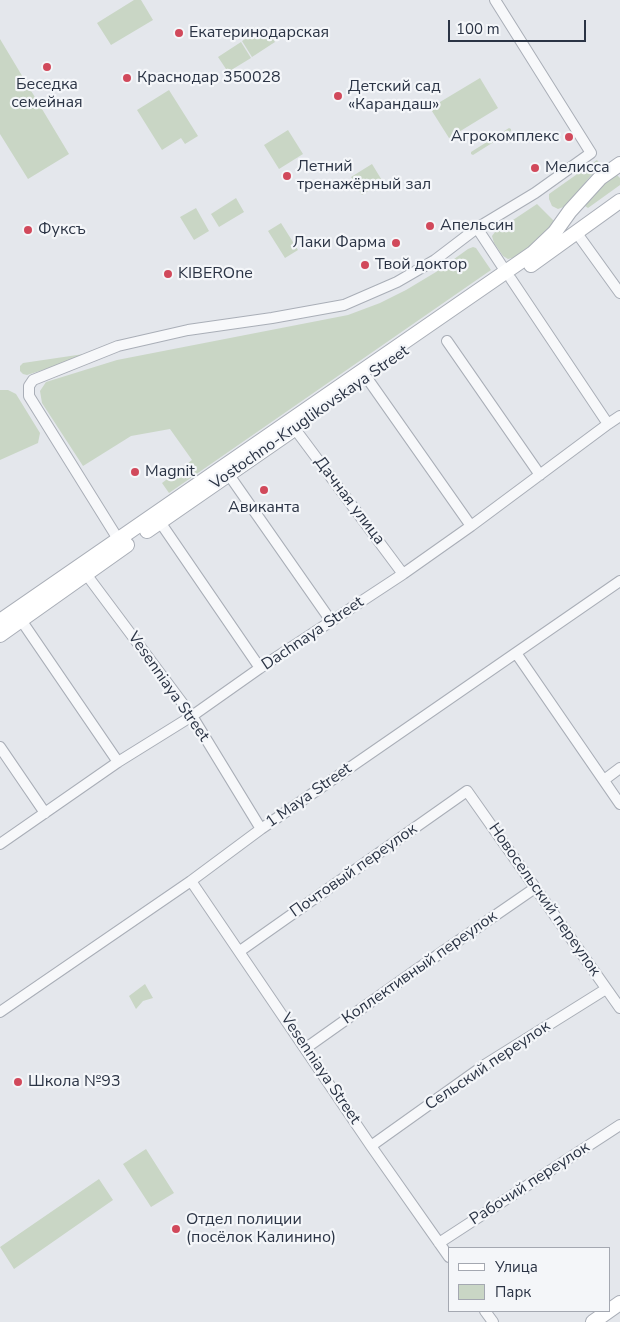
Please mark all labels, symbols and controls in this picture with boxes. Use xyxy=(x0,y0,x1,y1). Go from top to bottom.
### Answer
scale bar xyxy=(450,10,588,42)
text: 100 m xyxy=(456,19,500,39)
place label: Екатеринодарская xyxy=(189,23,329,43)
marker: Екатеринодарская xyxy=(173,27,185,39)
marker: Беседка семейная xyxy=(41,61,53,73)
place label: Краснодар 350028 xyxy=(137,68,281,88)
marker: Краснодар 350028 xyxy=(121,72,133,84)
place label: Беседка семейная xyxy=(11,75,83,113)
place label: Детский сад «Карандаш» xyxy=(348,77,441,115)
marker: Детский сад «Карандаш» xyxy=(332,90,344,102)
place label: Агрокомплекс xyxy=(451,127,559,147)
marker: Агрокомплекс xyxy=(563,131,575,143)
place label: Летний тренажёрный зал xyxy=(297,157,431,195)
place label: Мелисса xyxy=(545,158,610,178)
marker: Мелисса xyxy=(529,162,541,174)
marker: Летний тренажёрный зал xyxy=(281,170,293,182)
place label: Апельсин xyxy=(440,216,514,236)
place label: Фуксъ xyxy=(38,220,86,240)
marker: Апельсин xyxy=(424,220,436,232)
marker: Фуксъ xyxy=(22,224,34,236)
place label: Лаки Фарма xyxy=(293,233,386,253)
marker: Лаки Фарма xyxy=(390,237,402,249)
place label: Твой доктор xyxy=(375,255,467,275)
marker: Твой доктор xyxy=(359,259,371,271)
place label: KIBEROne xyxy=(178,264,253,284)
marker: KIBEROne xyxy=(162,268,174,280)
street label: Vostochno-Kruglikovskaya Street xyxy=(207,342,413,494)
street label: Дачная улица xyxy=(310,453,388,549)
place label: Magnit xyxy=(145,462,195,482)
marker: Magnit xyxy=(129,466,141,478)
marker: Авиканта xyxy=(258,484,270,496)
place label: Авиканта xyxy=(228,498,300,518)
street label: Dachnaya Street xyxy=(258,593,368,675)
street label: Vesenniaya Street xyxy=(123,628,213,746)
street label: 1 Maya Street xyxy=(262,759,356,833)
street label: Почтовый переулок xyxy=(287,820,421,922)
street label: Новосельский переулок xyxy=(484,820,604,980)
street label: Коллективный переулок xyxy=(339,907,501,1029)
street label: Vesenniaya Street xyxy=(276,1010,364,1128)
street label: Сельский переулок xyxy=(422,1017,554,1115)
place label: Школа №93 xyxy=(28,1072,121,1092)
marker: Школа №93 xyxy=(12,1076,24,1088)
street label: Рабочий переулок xyxy=(467,1138,593,1230)
place label: Отдел полиции (посёлок Калинино) xyxy=(186,1210,336,1248)
marker: Отдел полиции (посёлок Калинино) xyxy=(170,1223,182,1235)
legend xyxy=(448,1247,610,1312)
text: Улица xyxy=(495,1257,538,1277)
text: Парк xyxy=(495,1282,531,1302)

